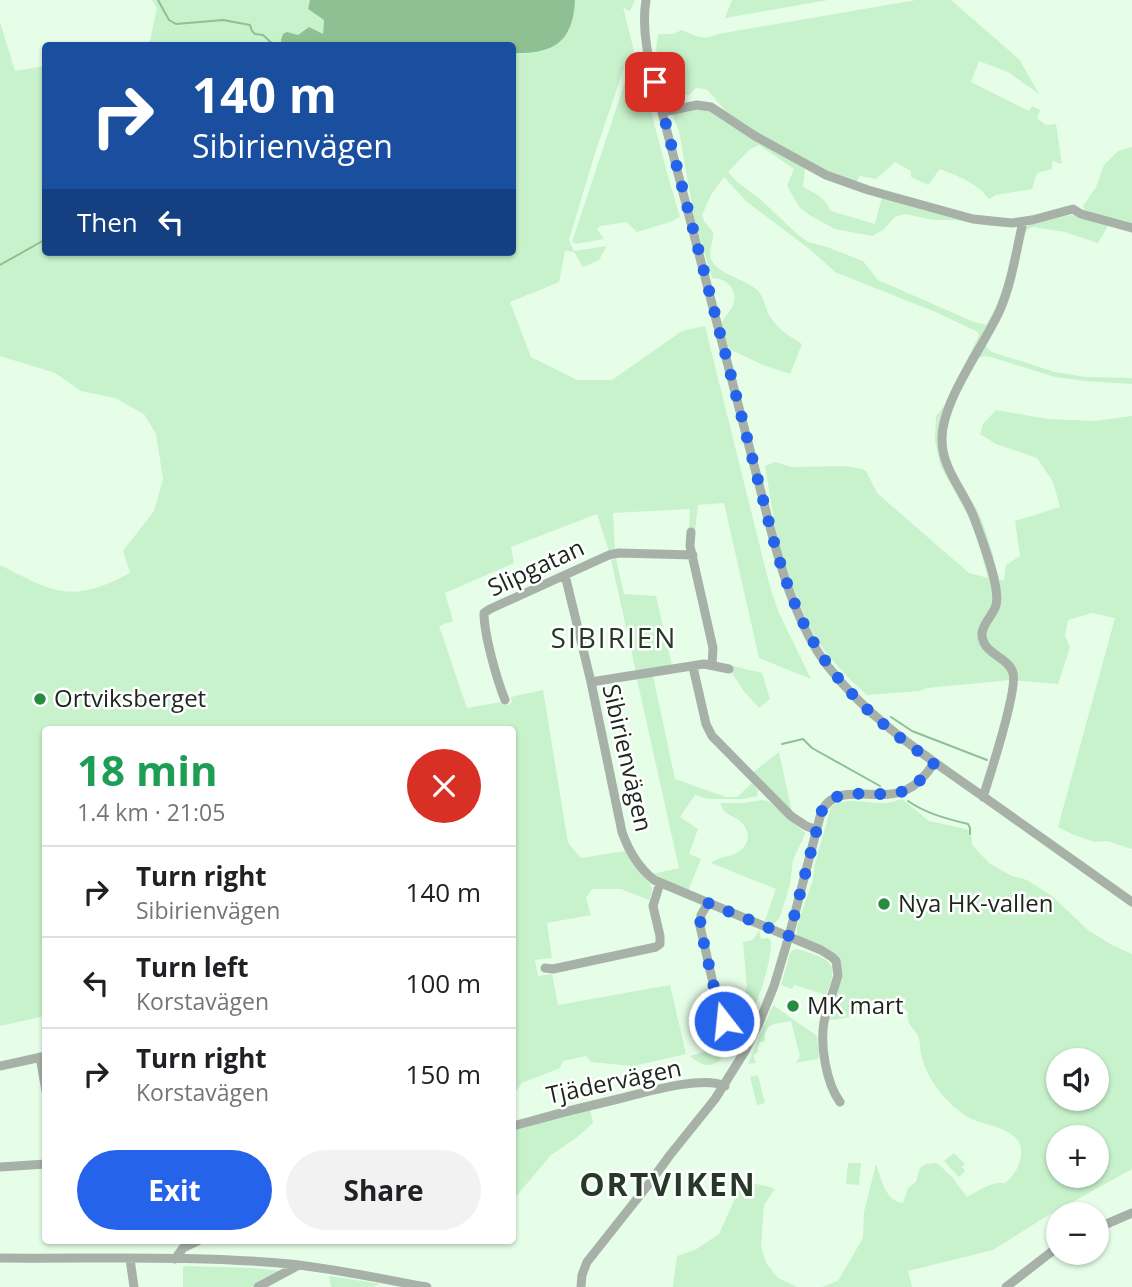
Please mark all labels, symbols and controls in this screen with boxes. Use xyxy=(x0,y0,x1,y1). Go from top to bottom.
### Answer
pin xyxy=(625,52,685,112)
text: 140 m xyxy=(192,61,337,127)
icon: arrive xyxy=(636,63,674,101)
icon: right xyxy=(77,70,168,161)
text: Sibirienvägen xyxy=(192,124,393,167)
icon: left xyxy=(152,203,190,241)
text: Then xyxy=(77,204,138,240)
street label: Slipgatan xyxy=(482,530,589,603)
district label: SIBIRIEN xyxy=(551,618,677,656)
place label: Ortviksberget xyxy=(54,681,206,714)
street label: Sibirienvägen xyxy=(595,681,661,835)
marker: Ortviksberget xyxy=(32,691,48,707)
text: 18 min xyxy=(77,741,218,798)
button: close xyxy=(407,749,481,823)
text: 1.4 km · 21:05 xyxy=(77,796,225,828)
text: Turn right xyxy=(136,858,267,894)
icon: right xyxy=(77,873,115,911)
text: 140 m xyxy=(406,874,481,910)
place label: Nya HK-vallen xyxy=(898,886,1053,919)
text: Sibirienvägen xyxy=(136,894,280,926)
marker: Nya HK-vallen xyxy=(876,896,892,912)
text: Turn left xyxy=(136,949,248,985)
icon: left xyxy=(77,964,115,1002)
text: 100 m xyxy=(406,965,481,1001)
position arrow xyxy=(687,984,761,1058)
text: Korstavägen xyxy=(136,985,269,1017)
place label: MK mart xyxy=(807,988,903,1021)
marker: MK mart xyxy=(785,998,801,1014)
text: Turn right xyxy=(136,1040,267,1076)
map controls xyxy=(1046,1048,1109,1265)
button: sound xyxy=(1046,1048,1109,1111)
street label: Tjädervägen xyxy=(543,1050,684,1111)
icon: right xyxy=(77,1055,115,1093)
text: 150 m xyxy=(406,1056,481,1092)
text: Korstavägen xyxy=(136,1076,269,1108)
button: + xyxy=(1046,1125,1109,1188)
button: Exit xyxy=(77,1150,272,1230)
button: Share xyxy=(286,1150,481,1230)
district label: ORTVIKEN xyxy=(579,1162,757,1205)
button: − xyxy=(1046,1202,1109,1265)

